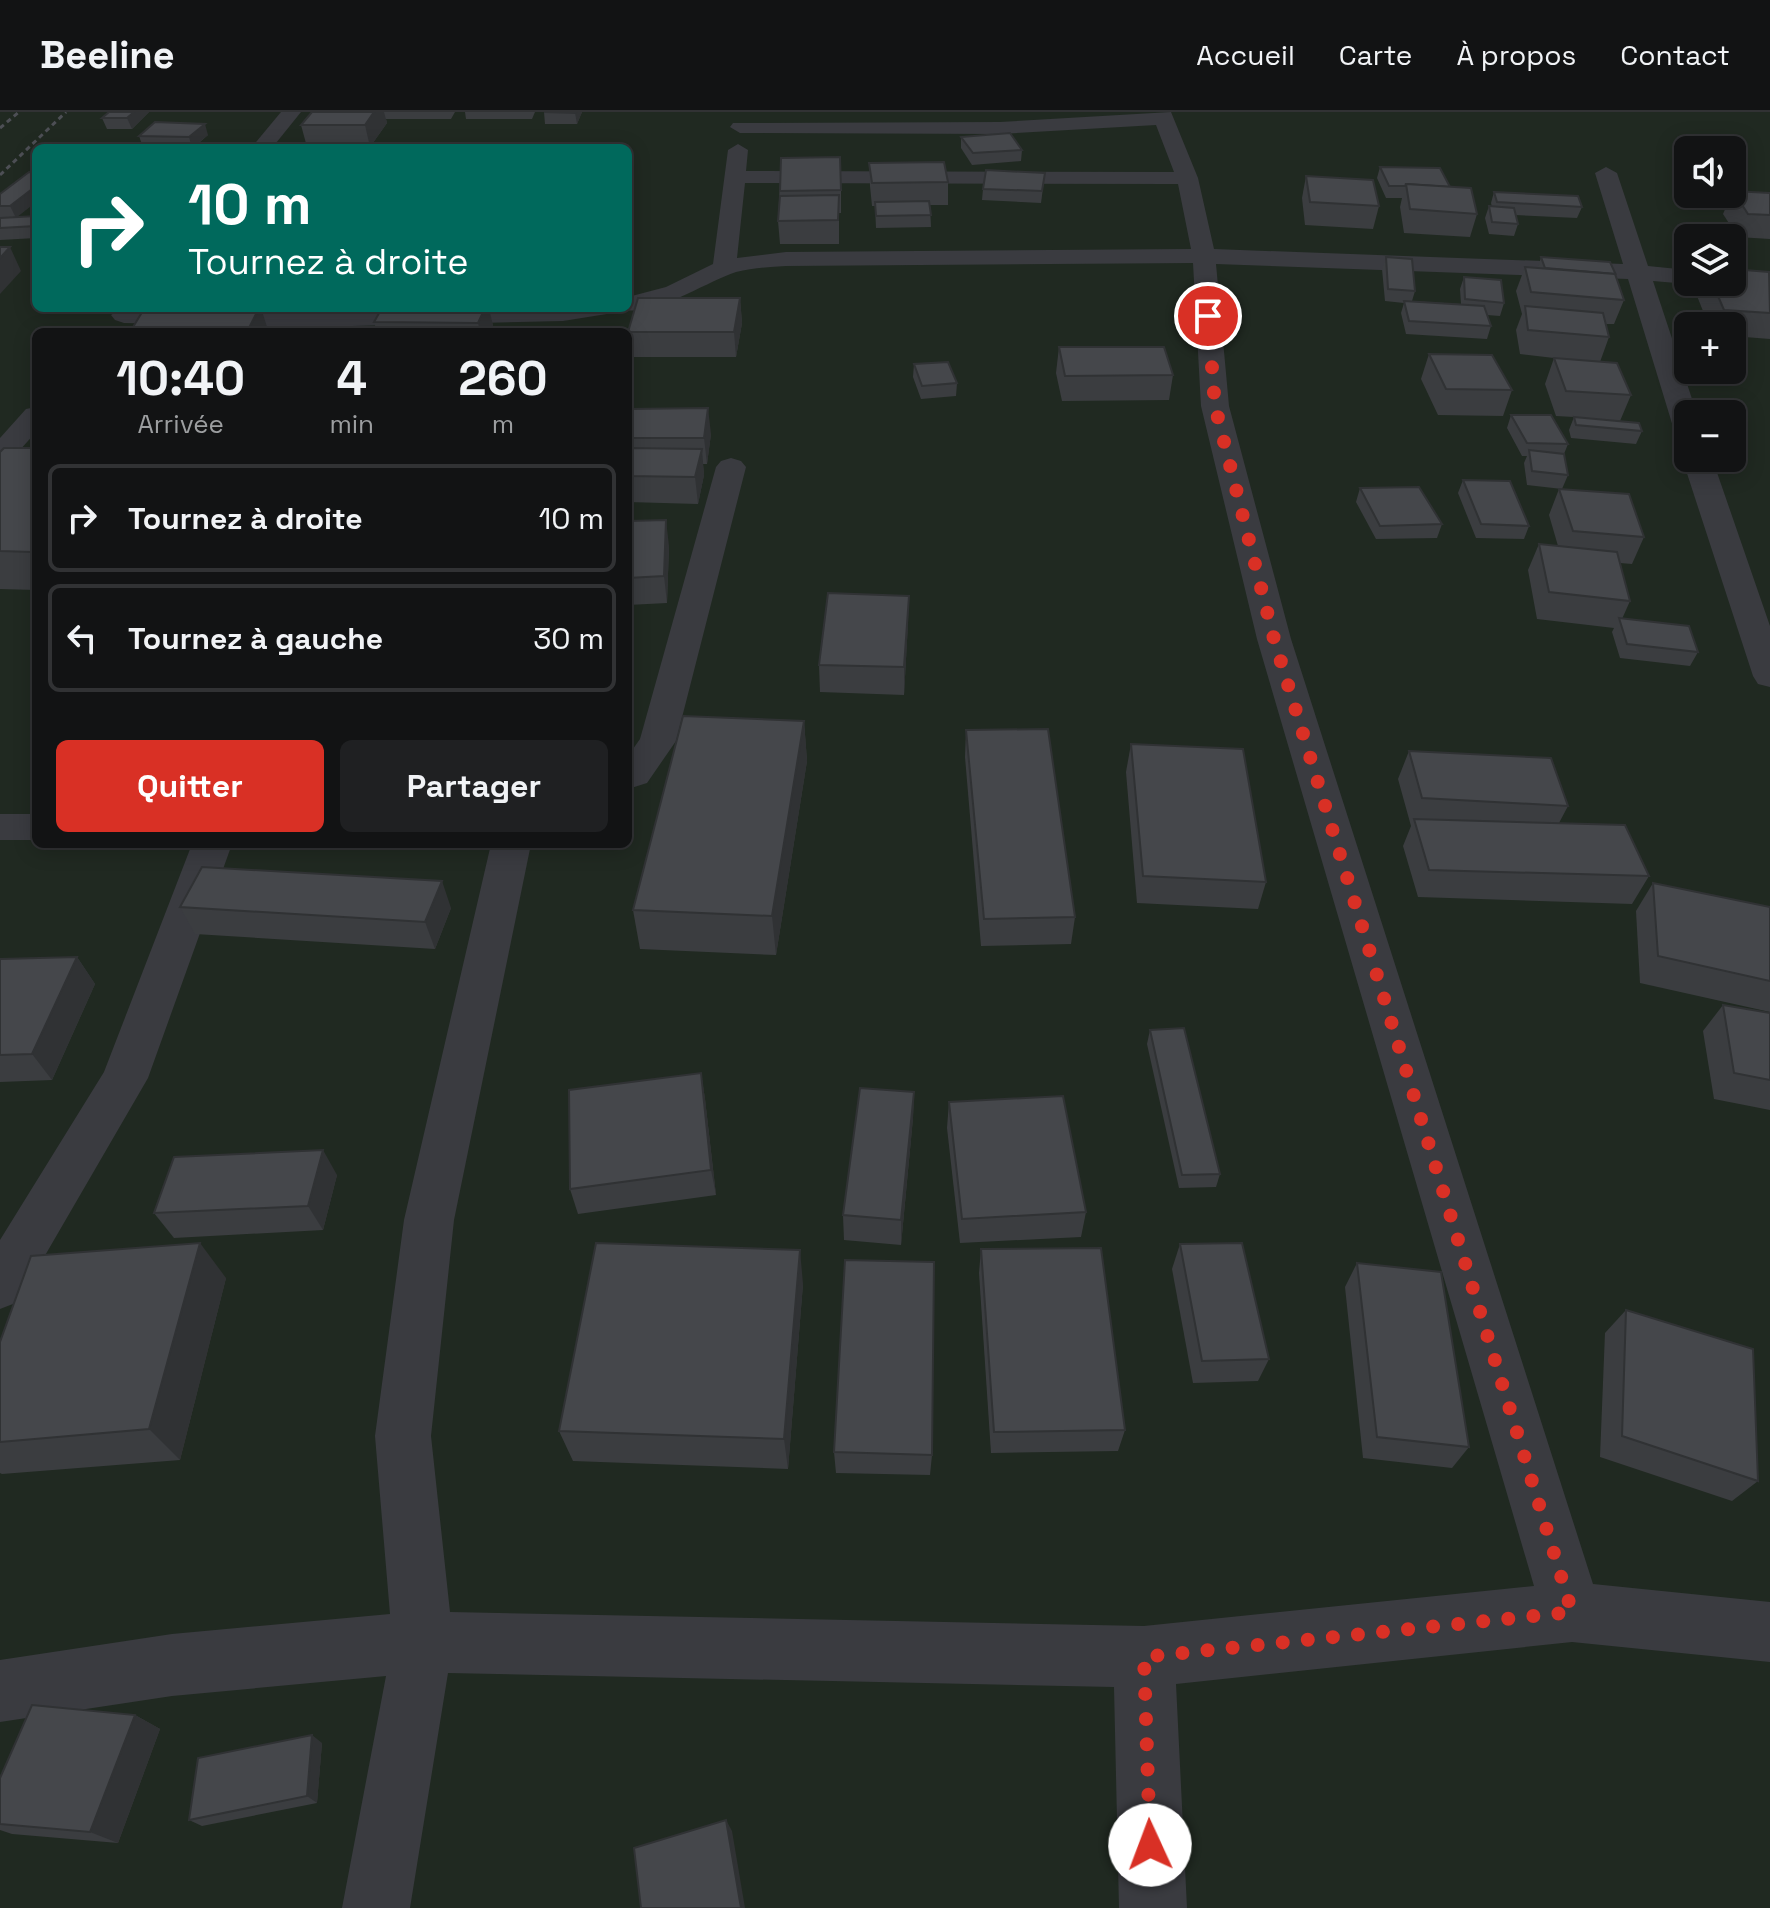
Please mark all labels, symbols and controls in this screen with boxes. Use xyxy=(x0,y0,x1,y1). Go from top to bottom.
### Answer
text: Beeline xyxy=(40,31,175,79)
text: Accueil xyxy=(1196,37,1295,73)
text: Carte xyxy=(1339,37,1412,73)
text: À propos xyxy=(1456,37,1576,73)
text: Contact xyxy=(1620,37,1730,73)
map controls xyxy=(1674,136,1746,472)
button: sound xyxy=(1674,136,1746,208)
text: 10 m xyxy=(188,169,312,240)
icon: right xyxy=(56,176,160,280)
button: layers xyxy=(1674,224,1746,296)
text: Tournez à droite xyxy=(188,239,469,285)
pin xyxy=(1174,282,1242,350)
icon: arrive xyxy=(1186,294,1230,338)
button: + xyxy=(1674,312,1746,384)
text: 10:40 xyxy=(116,348,245,409)
text: 4 xyxy=(336,348,367,409)
text: 260 xyxy=(458,348,548,409)
button: − xyxy=(1674,400,1746,472)
text: Arrivée xyxy=(137,407,224,441)
text: min xyxy=(329,407,374,441)
text: m xyxy=(492,407,514,441)
icon: right xyxy=(60,496,104,540)
text: Tournez à droite xyxy=(128,499,362,538)
text: 10 m xyxy=(539,499,604,538)
icon: left xyxy=(60,616,104,660)
text: Tournez à gauche xyxy=(128,619,383,658)
text: 30 m xyxy=(533,619,604,658)
button: Quitter xyxy=(56,740,324,832)
button: Partager xyxy=(340,740,608,832)
position arrow xyxy=(1108,1803,1192,1887)

